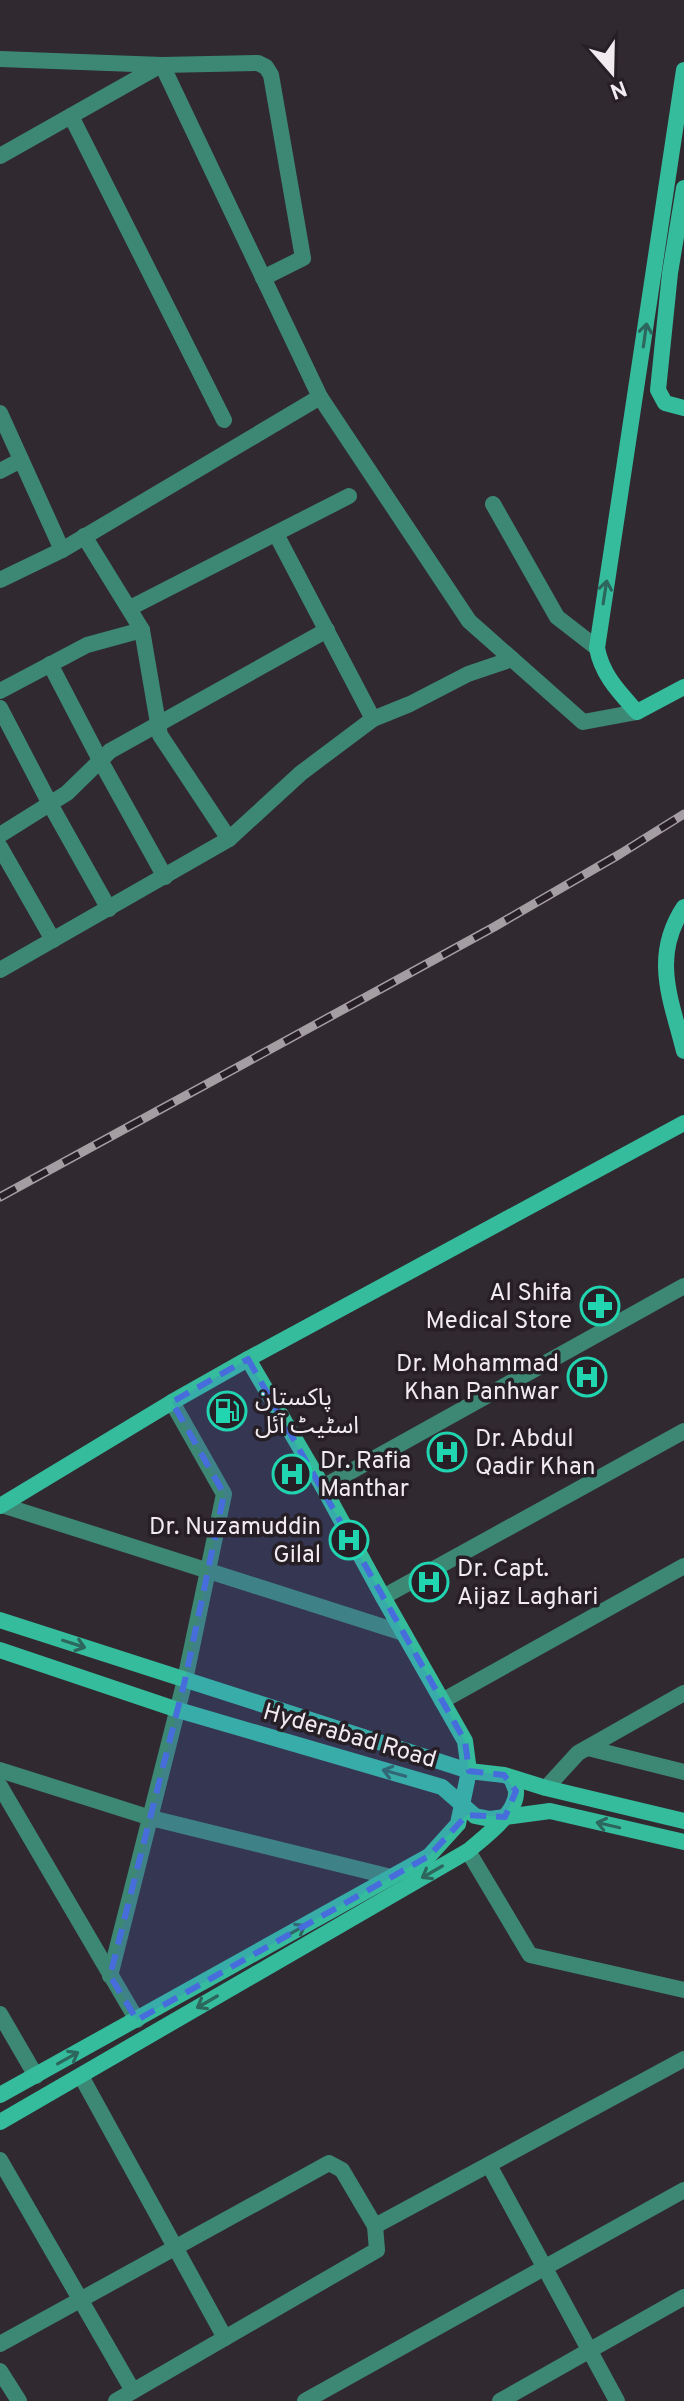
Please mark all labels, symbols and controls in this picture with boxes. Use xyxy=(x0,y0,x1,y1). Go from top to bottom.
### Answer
north arrow xyxy=(572,32,652,112)
text: N xyxy=(606,73,630,104)
one-way arrow xyxy=(638,323,653,348)
one-way arrow xyxy=(599,580,614,605)
place label: Al Shifa Medical Store xyxy=(426,1279,572,1337)
pharmacy icon: Al Shifa Medical Store xyxy=(579,1285,621,1327)
place label: Dr. Mohammad Khan Panhwar xyxy=(396,1350,559,1408)
hospital icon: Dr. Mohammad Khan Panhwar xyxy=(566,1356,608,1398)
place label: پاکستان اسٹیٹ آئل xyxy=(255,1384,359,1442)
fuel station icon: پاکستان اسٹیٹ آئل xyxy=(206,1390,248,1432)
place label: Dr. Abdul Qadir Khan xyxy=(475,1425,596,1483)
hospital icon: Dr. Abdul Qadir Khan xyxy=(426,1431,468,1473)
place label: Dr. Rafia Manthar xyxy=(320,1447,411,1505)
hospital icon: Dr. Rafia Manthar xyxy=(271,1453,313,1495)
place label: Dr. Nuzamuddin Gilal xyxy=(149,1513,321,1571)
hospital icon: Dr. Nuzamuddin Gilal xyxy=(328,1519,370,1561)
place label: Dr. Capt. Aijaz Laghari xyxy=(457,1555,598,1613)
hospital icon: Dr. Capt. Aijaz Laghari xyxy=(408,1561,450,1603)
one-way arrow xyxy=(61,1638,86,1652)
street label: Hyderabad Road xyxy=(259,1698,440,1776)
one-way arrow xyxy=(381,1765,407,1780)
one-way arrow xyxy=(596,1817,621,1832)
one-way arrow xyxy=(421,1864,444,1880)
one-way arrow xyxy=(283,1923,306,1939)
one-way arrow xyxy=(196,1995,220,2010)
one-way arrow xyxy=(56,2050,80,2065)

